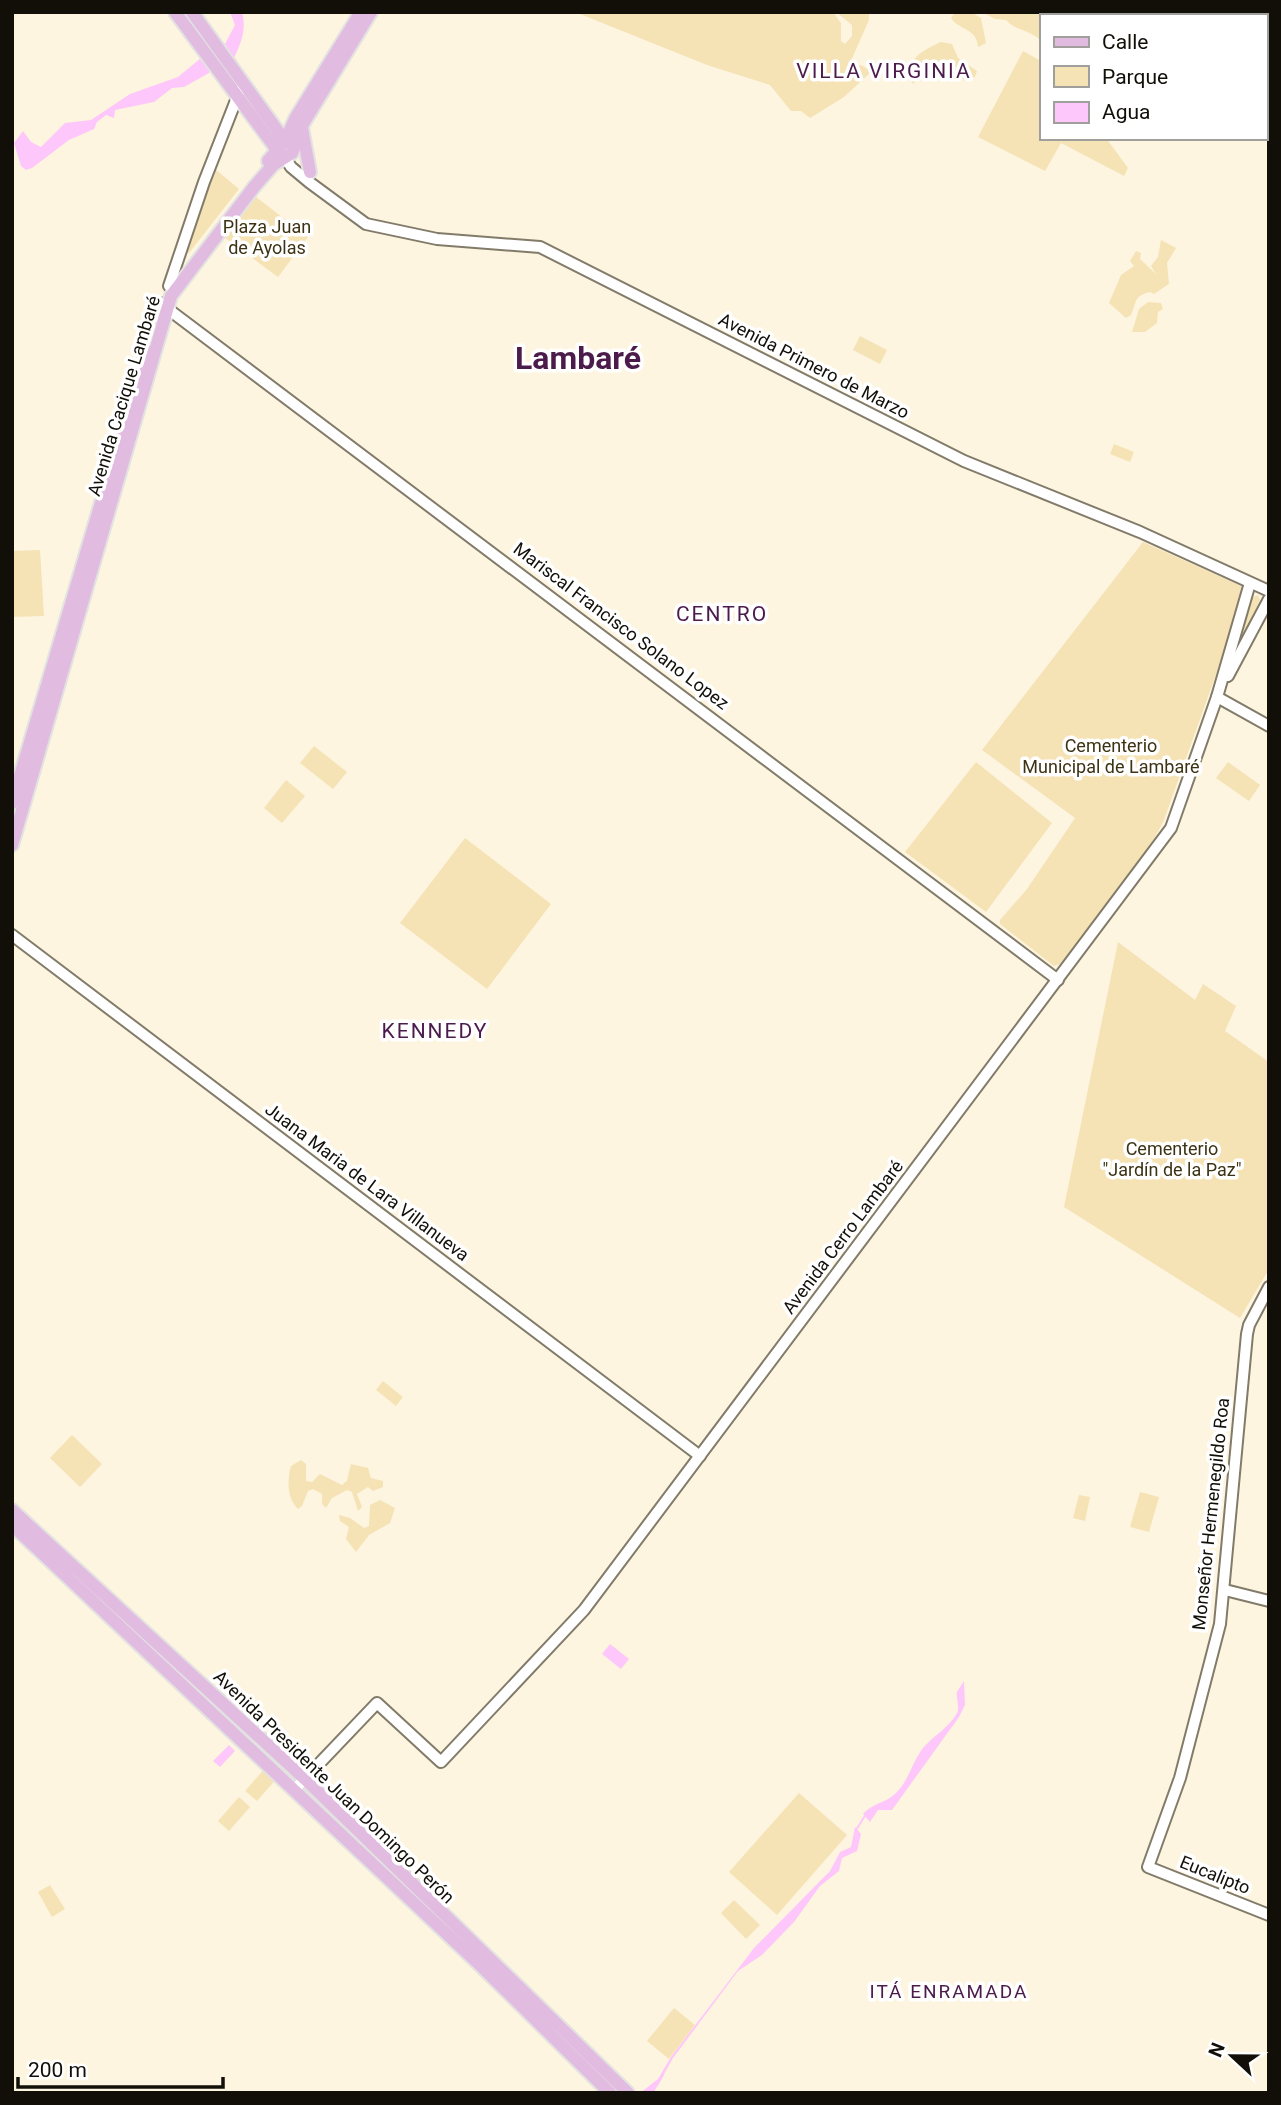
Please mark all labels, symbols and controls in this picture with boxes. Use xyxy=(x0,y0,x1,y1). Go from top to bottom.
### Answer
legend xyxy=(1040,14,1267,140)
text: Calle xyxy=(1102,30,1148,54)
district label: VILLA VIRGINIA xyxy=(796,59,972,83)
text: Parque xyxy=(1102,65,1168,89)
text: Agua xyxy=(1102,100,1151,124)
park label: Plaza Juan de Ayolas xyxy=(223,216,311,258)
street label: Avenida Cacique Lambaré xyxy=(83,293,164,499)
street label: Avenida Primero de Marzo xyxy=(716,308,913,423)
district label: Lambaré xyxy=(515,339,641,377)
street label: Mariscal Francisco Solano Lopez xyxy=(510,538,733,713)
district label: CENTRO xyxy=(676,602,768,626)
park label: Cementerio Municipal de Lambaré xyxy=(1022,735,1200,777)
district label: KENNEDY xyxy=(382,1019,488,1043)
street label: Juana Maria de Lara Villanueva xyxy=(261,1098,473,1265)
park label: Cementerio "Jardín de la Paz" xyxy=(1103,1138,1241,1180)
street label: Avenida Cerro Lambaré xyxy=(778,1156,907,1318)
street label: Monseñor Hermenegildo Roa xyxy=(1188,1397,1233,1631)
street label: Avenida Presidente Juan Domingo Perón xyxy=(210,1666,459,1907)
street label: Eucalipto xyxy=(1177,1851,1253,1898)
district label: ITÁ ENRAMADA xyxy=(870,1980,1028,2003)
north arrow xyxy=(1197,2021,1267,2091)
text: N xyxy=(1204,2039,1230,2060)
scale bar xyxy=(18,2046,222,2090)
text: 200 m xyxy=(28,2058,87,2082)

